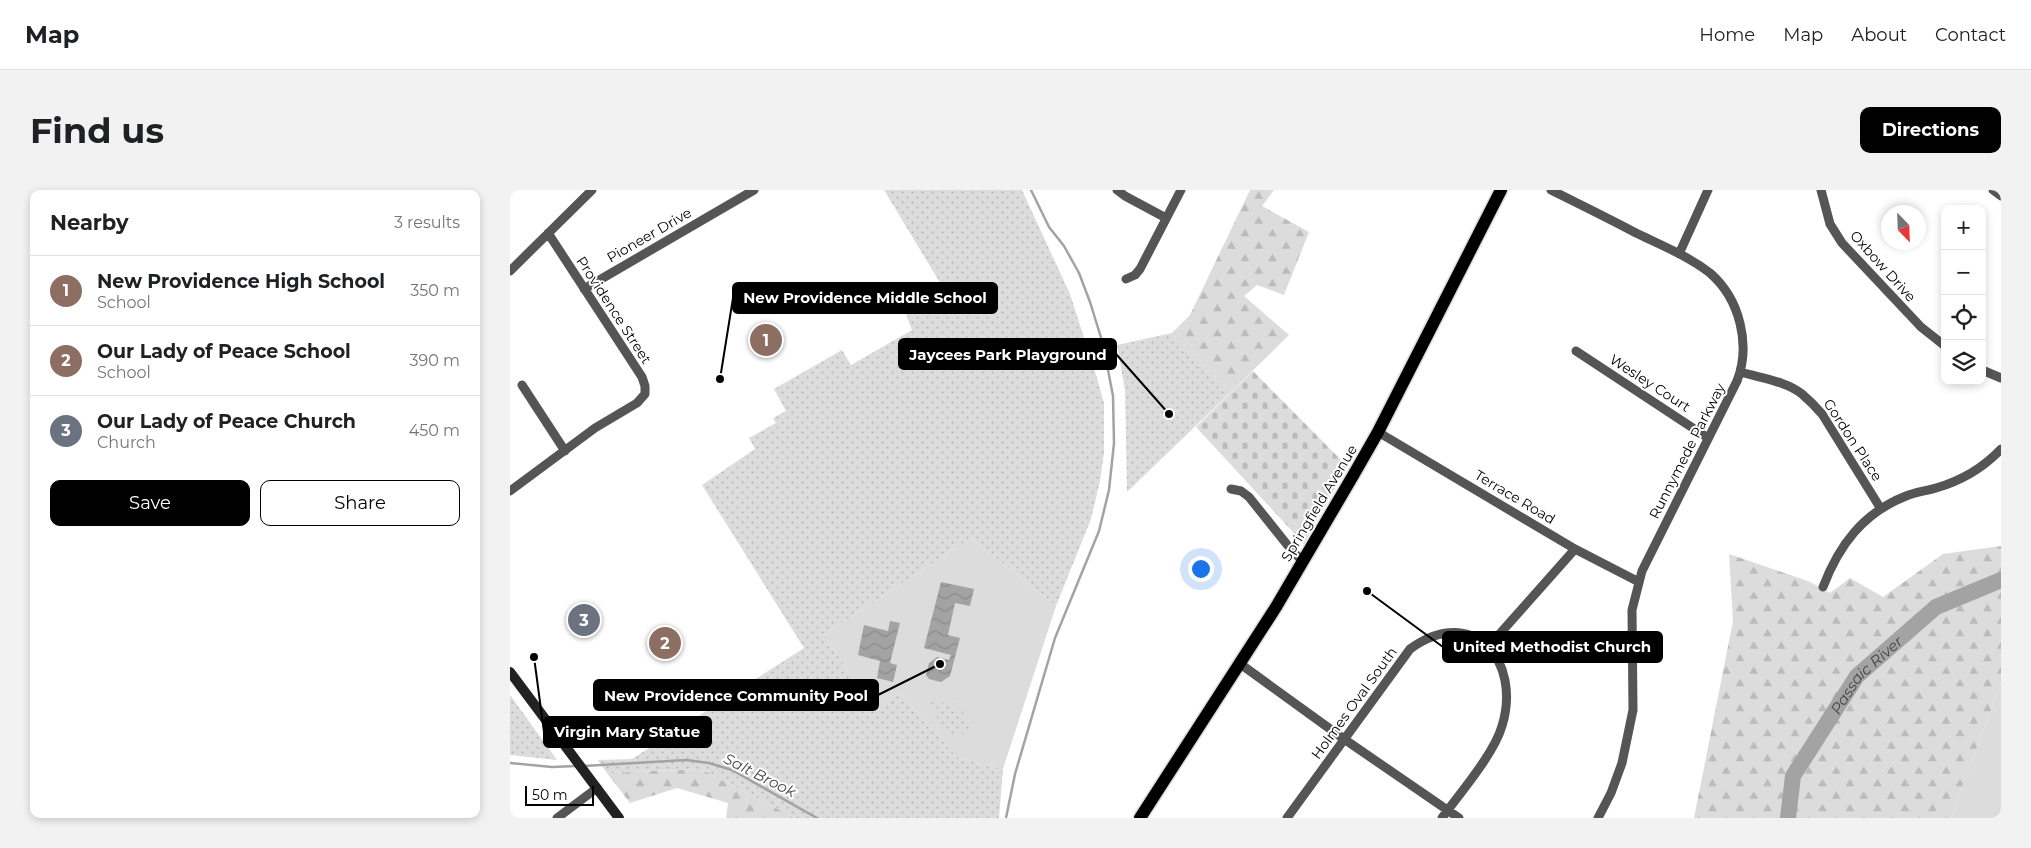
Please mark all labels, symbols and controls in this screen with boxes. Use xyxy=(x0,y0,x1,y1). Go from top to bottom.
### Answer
text: Map xyxy=(25,20,79,49)
text: Home xyxy=(1699,24,1755,46)
text: Map xyxy=(1783,24,1823,46)
text: About xyxy=(1851,24,1907,46)
text: Contact xyxy=(1935,24,2006,46)
button: Directions xyxy=(1860,107,2001,153)
text: Find us xyxy=(30,109,164,152)
street label: Pioneer Drive xyxy=(603,203,695,267)
north arrow xyxy=(1881,205,1926,250)
map controls xyxy=(1941,205,1986,385)
button: + xyxy=(1941,205,1986,250)
text: Nearby xyxy=(50,210,129,235)
text: 3 results xyxy=(394,213,460,232)
street label: Oxbow Drive xyxy=(1846,227,1920,305)
button: − xyxy=(1941,250,1986,295)
street label: Providence Street xyxy=(572,253,656,367)
text: New Providence High School xyxy=(97,270,385,293)
text: 1 xyxy=(63,281,69,300)
text: 350 m xyxy=(410,281,460,300)
callout: New Providence Middle School xyxy=(733,283,997,313)
text: New Providence Middle School xyxy=(743,288,987,307)
text: School xyxy=(97,293,151,312)
button: locate xyxy=(1941,295,1986,340)
pin: 1 xyxy=(750,321,782,359)
callout: Jaycees Park Playground xyxy=(899,339,1116,369)
text: Our Lady of Peace School xyxy=(97,340,351,363)
button: layers xyxy=(1941,340,1986,385)
text: Jaycees Park Playground xyxy=(908,345,1107,364)
street label: Wesley Court xyxy=(1606,350,1694,416)
text: 2 xyxy=(61,351,71,370)
text: 390 m xyxy=(409,351,460,370)
text: School xyxy=(97,363,151,382)
street label: Runnymede Parkway xyxy=(1645,380,1729,522)
street label: Gordon Place xyxy=(1820,395,1886,485)
text: Our Lady of Peace Church xyxy=(97,410,356,433)
text: 3 xyxy=(61,421,71,440)
text: 450 m xyxy=(409,421,460,440)
text: Church xyxy=(97,433,156,452)
street label: Springfield Avenue xyxy=(1277,441,1361,565)
street label: Terrace Road xyxy=(1471,466,1559,528)
button: Save xyxy=(50,480,250,526)
button: Share xyxy=(260,480,460,526)
your location xyxy=(1188,556,1214,582)
pin: 3 xyxy=(568,601,600,639)
pin: 2 xyxy=(649,624,681,662)
water label: Passaic River xyxy=(1826,631,1907,717)
callout: United Methodist Church xyxy=(1443,632,1662,662)
text: United Methodist Church xyxy=(1453,637,1651,656)
street label: Holmes Oval South xyxy=(1307,643,1401,763)
callout: New Providence Community Pool xyxy=(594,680,878,710)
text: New Providence Community Pool xyxy=(604,686,868,705)
callout: Virgin Mary Statue xyxy=(544,717,711,747)
text: Virgin Mary Statue xyxy=(553,722,700,741)
water label: Salt Brook xyxy=(721,749,800,802)
scale bar xyxy=(525,783,594,806)
text: 50 m xyxy=(532,786,568,804)

